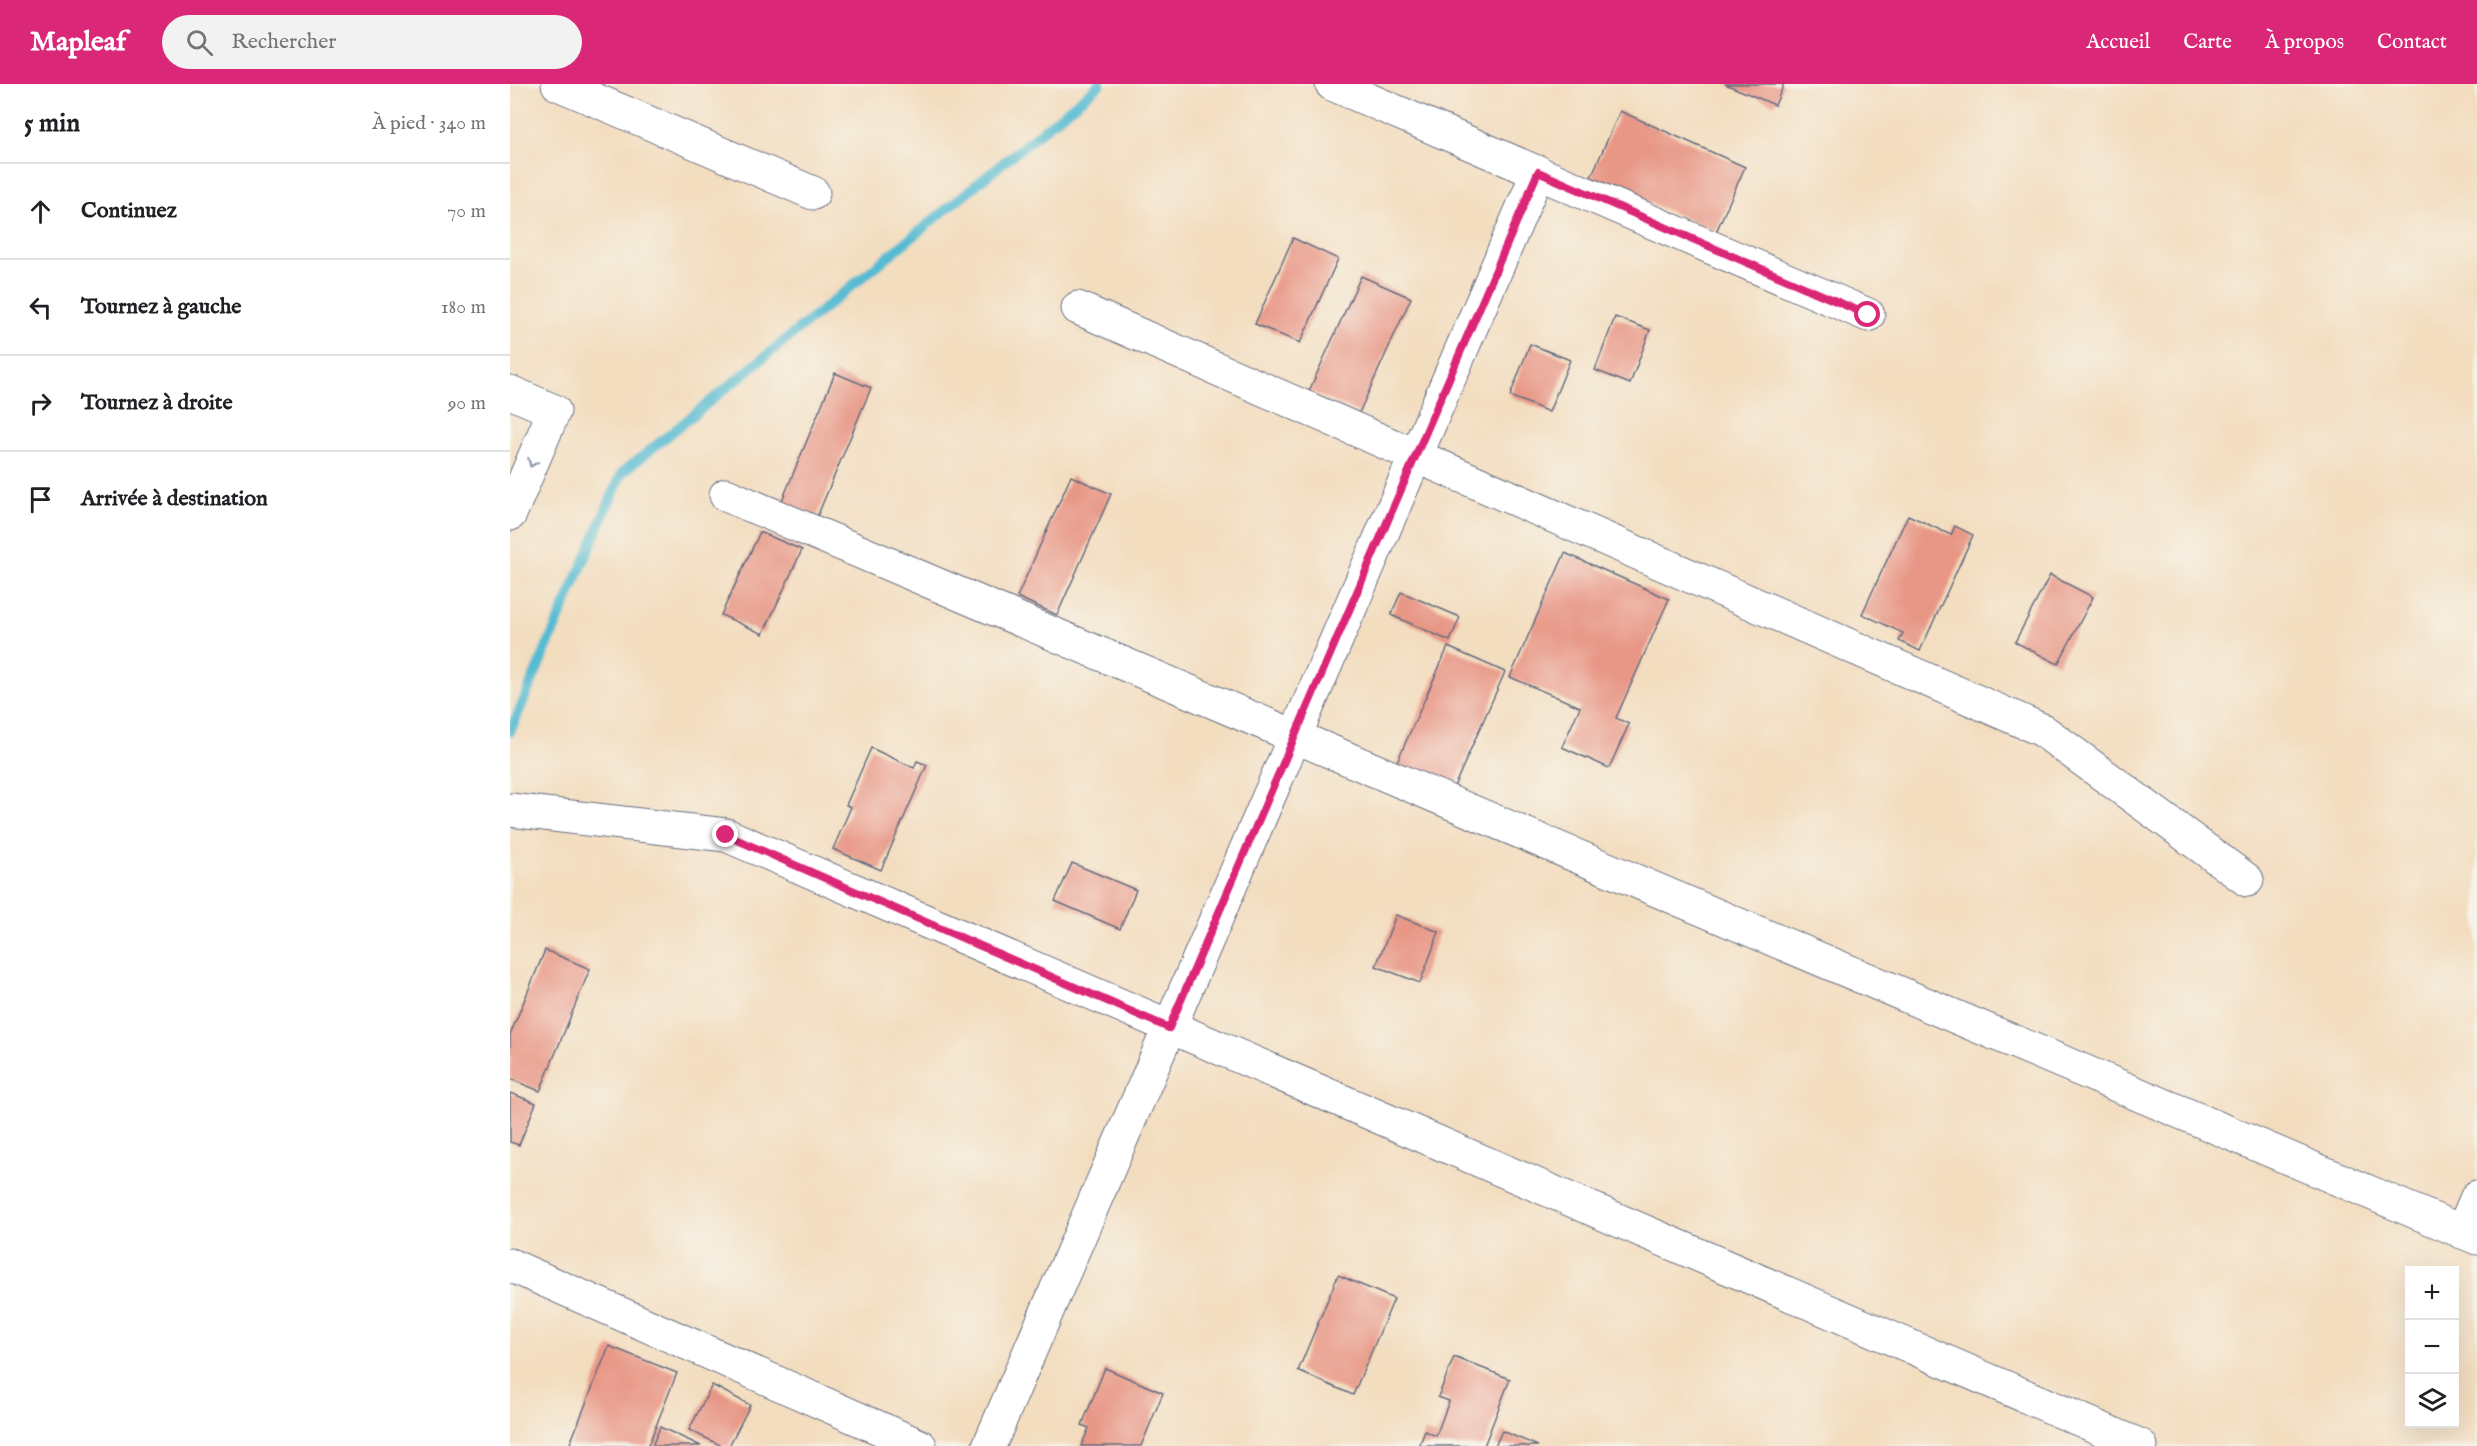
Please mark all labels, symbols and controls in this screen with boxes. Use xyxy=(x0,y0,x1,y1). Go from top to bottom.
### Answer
search box xyxy=(162,15,582,69)
text: Mapleaf xyxy=(30,25,126,60)
icon: search xyxy=(183,26,216,59)
text: Rechercher xyxy=(231,28,336,56)
text: Accueil xyxy=(2086,29,2150,56)
text: Carte xyxy=(2183,29,2232,56)
text: À propos xyxy=(2265,29,2344,56)
text: Contact xyxy=(2377,29,2447,56)
text: 5 min xyxy=(24,107,80,140)
text: À pied · 340 m xyxy=(372,111,486,136)
icon: ahead xyxy=(24,195,57,228)
text: Continuez xyxy=(81,197,177,225)
text: 70 m xyxy=(447,199,486,224)
icon: left xyxy=(24,291,57,324)
text: Tournez à gauche xyxy=(81,293,241,321)
text: 180 m xyxy=(441,295,486,320)
route start xyxy=(1854,301,1880,327)
icon: right xyxy=(24,387,57,420)
text: Tournez à droite xyxy=(81,389,232,417)
text: 90 m xyxy=(448,391,486,416)
one-way arrow xyxy=(527,456,539,467)
icon: arrive xyxy=(24,483,57,516)
text: Arrivée à destination xyxy=(81,485,268,513)
route end xyxy=(712,821,738,847)
map controls xyxy=(2405,1266,2459,1428)
button: + xyxy=(2405,1266,2459,1320)
button: − xyxy=(2405,1320,2459,1374)
button: layers xyxy=(2405,1374,2459,1428)

